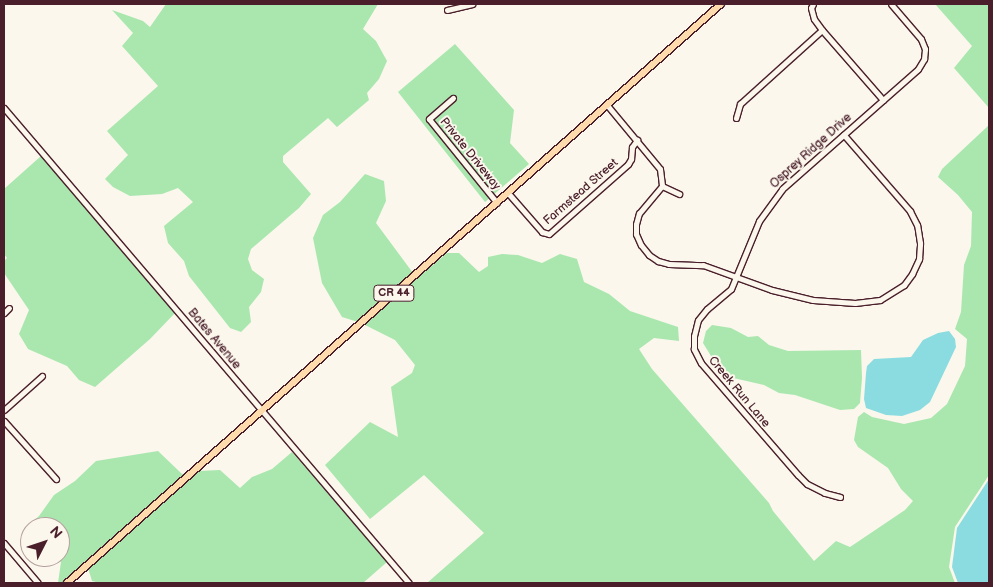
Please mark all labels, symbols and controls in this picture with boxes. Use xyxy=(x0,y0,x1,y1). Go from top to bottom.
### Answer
street label: Osprey Ridge Drive xyxy=(767,110,855,192)
street label: Private Driveway xyxy=(436,115,504,193)
street label: Farmstead Street xyxy=(541,156,621,228)
road number: CR 44 xyxy=(373,284,415,302)
street label: Bates Avenue xyxy=(184,306,244,372)
street label: Creek Run Lane xyxy=(705,354,773,430)
north arrow xyxy=(20,517,70,567)
text: N xyxy=(46,523,66,542)

